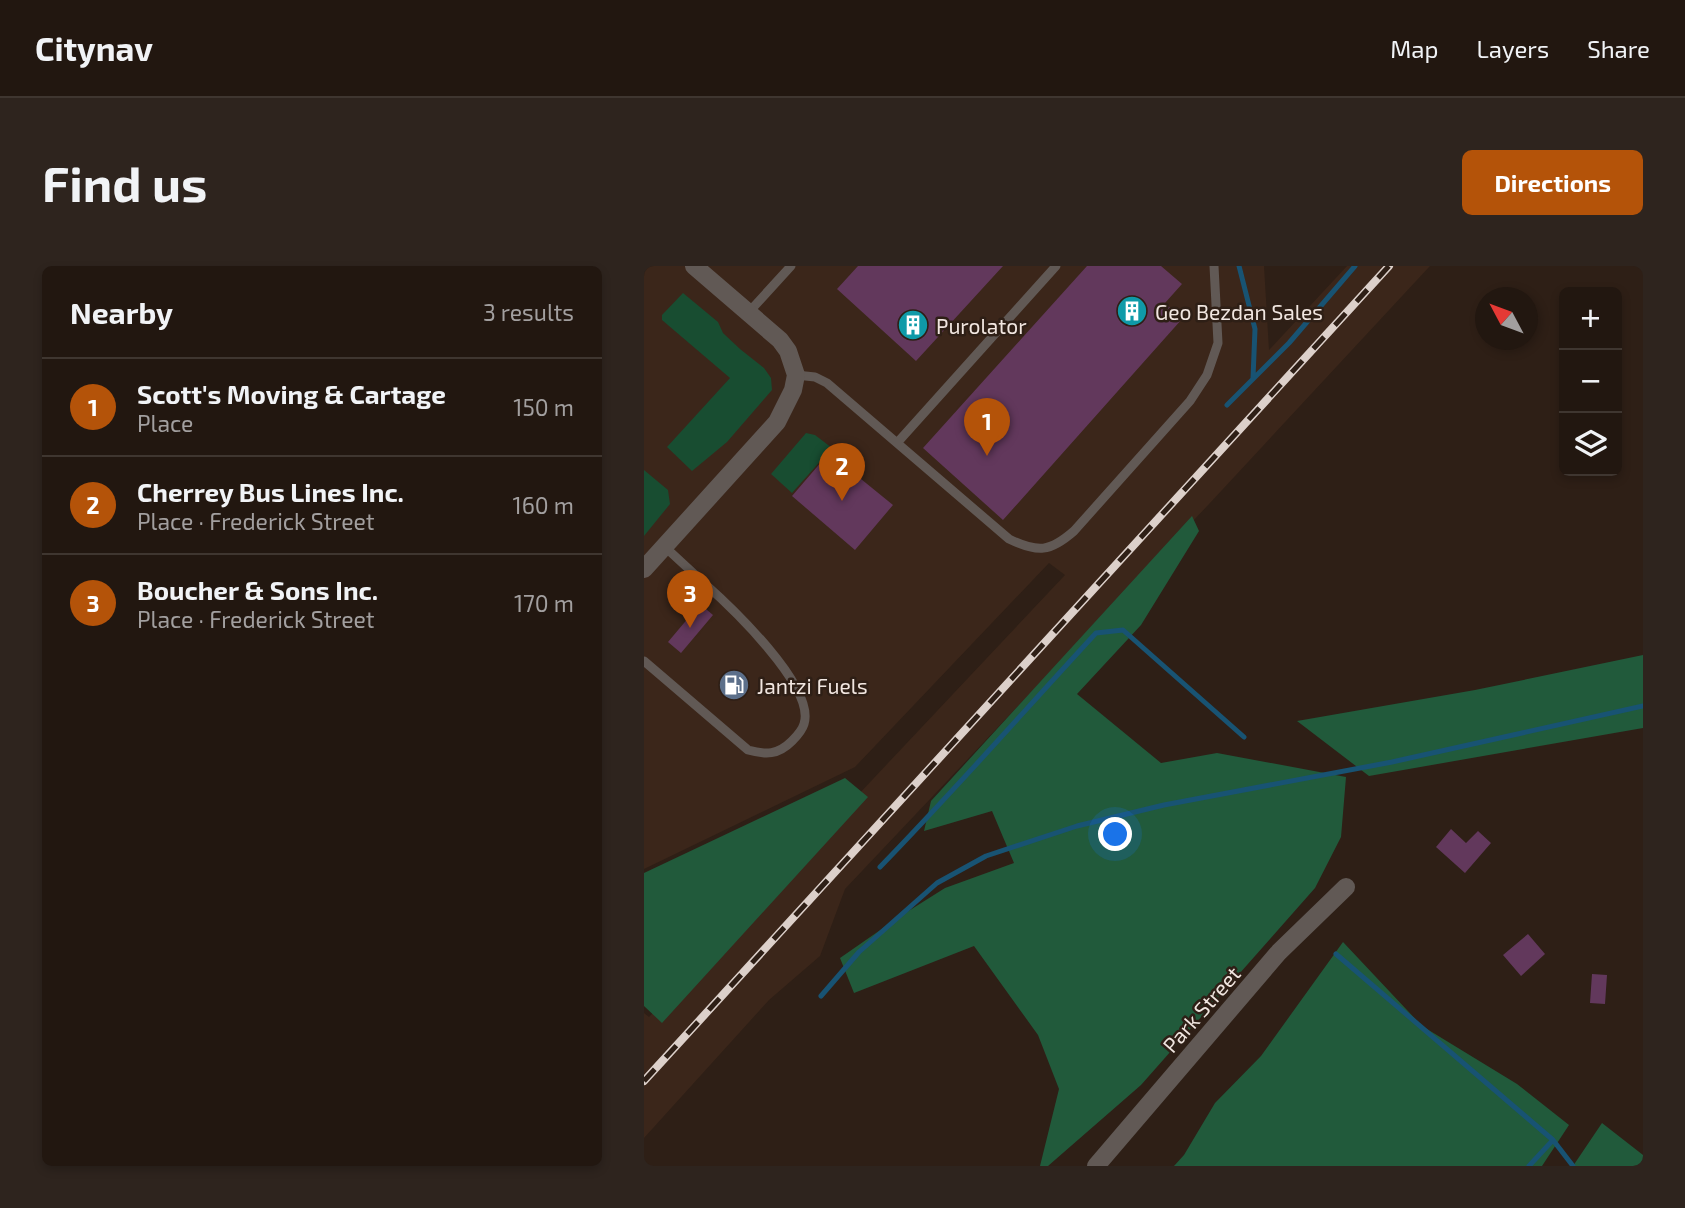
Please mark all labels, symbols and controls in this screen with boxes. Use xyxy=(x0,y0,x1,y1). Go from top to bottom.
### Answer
text: Citynav xyxy=(35,28,153,68)
text: Map xyxy=(1390,34,1438,63)
text: Layers xyxy=(1476,34,1549,63)
text: Share xyxy=(1587,34,1650,63)
button: Directions xyxy=(1462,150,1643,215)
text: Find us xyxy=(42,153,207,212)
north arrow xyxy=(1475,287,1538,350)
map controls xyxy=(1559,287,1622,476)
button: + xyxy=(1559,287,1622,350)
text: Nearby xyxy=(70,294,173,330)
building icon: Geo Bezdan Sales xyxy=(1115,294,1149,328)
text: 3 results xyxy=(483,298,574,326)
place label: Geo Bezdan Sales xyxy=(1155,299,1323,324)
building icon: Purolator xyxy=(896,308,930,342)
place label: Purolator xyxy=(936,313,1027,338)
button: − xyxy=(1559,350,1622,413)
text: Scott's Moving & Cartage xyxy=(137,378,446,409)
text: 1 xyxy=(88,393,98,421)
text: 150 m xyxy=(513,393,574,421)
pin: 1 xyxy=(964,398,1010,456)
text: Place xyxy=(137,409,193,437)
button: layers xyxy=(1559,413,1622,476)
pin: 2 xyxy=(819,443,865,501)
text: Cherrey Bus Lines Inc. xyxy=(137,476,404,507)
text: 2 xyxy=(86,491,100,519)
text: 160 m xyxy=(513,491,574,519)
text: Place · Frederick Street xyxy=(137,507,375,535)
pin: 3 xyxy=(667,570,713,628)
text: Boucher & Sons Inc. xyxy=(137,574,378,605)
text: 3 xyxy=(86,589,100,617)
text: 170 m xyxy=(514,589,574,617)
text: Place · Frederick Street xyxy=(137,605,375,633)
fuel station icon: Jantzi Fuels xyxy=(717,668,751,702)
place label: Jantzi Fuels xyxy=(757,673,868,698)
your location xyxy=(1098,817,1132,851)
street label: Park Street xyxy=(1157,961,1245,1057)

